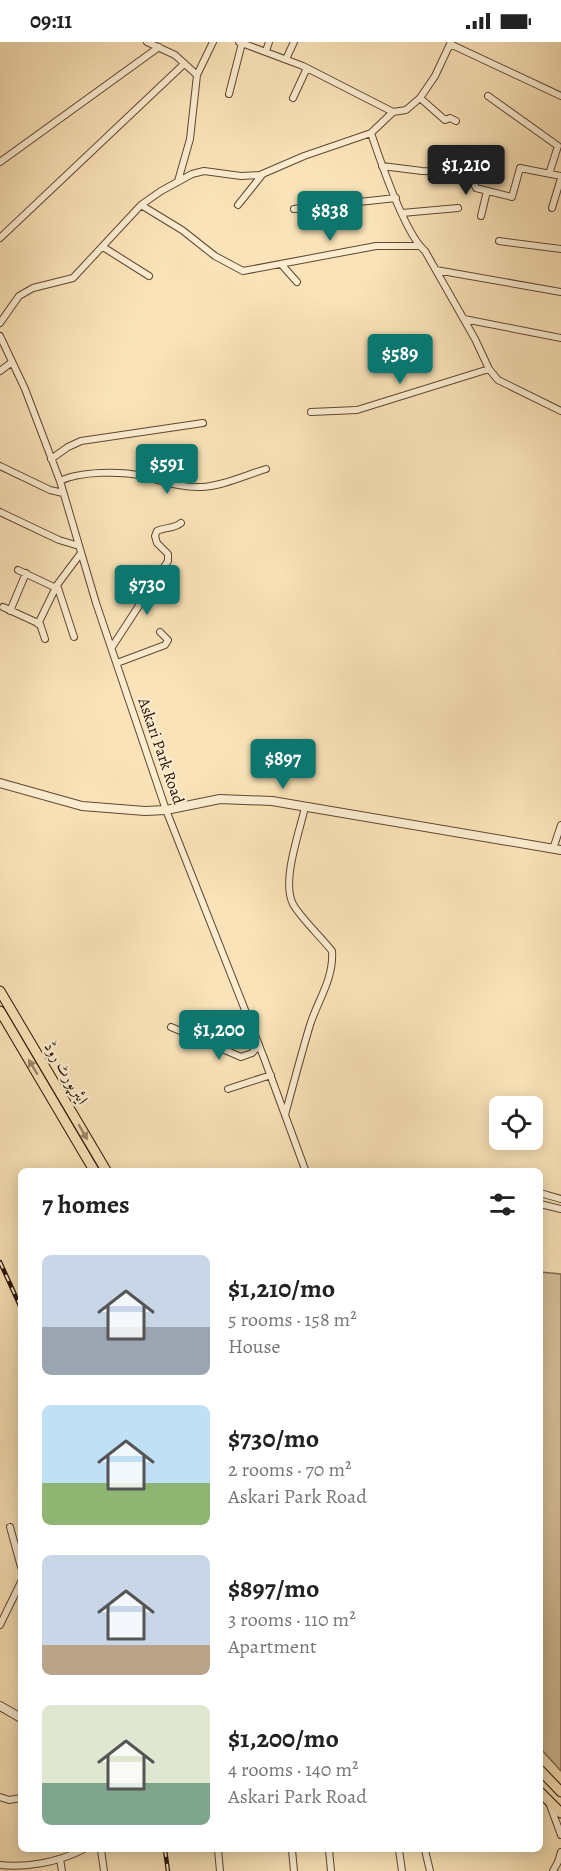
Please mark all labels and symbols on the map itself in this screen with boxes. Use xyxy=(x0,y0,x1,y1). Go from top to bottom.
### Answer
pin: $1,210 xyxy=(417,145,515,196)
pin: $838 xyxy=(294,191,366,242)
pin: $589 xyxy=(364,334,436,385)
pin: $591 xyxy=(131,444,203,495)
pin: $730 xyxy=(111,565,183,616)
street label: Askari Park Road xyxy=(132,694,190,808)
pin: $897 xyxy=(247,739,319,790)
pin: $1,200 xyxy=(170,1010,268,1061)
street label: ایئرپورٹ روڈ xyxy=(39,1038,93,1108)
one-way arrow xyxy=(28,1059,39,1075)
one-way arrow xyxy=(78,1123,88,1140)

